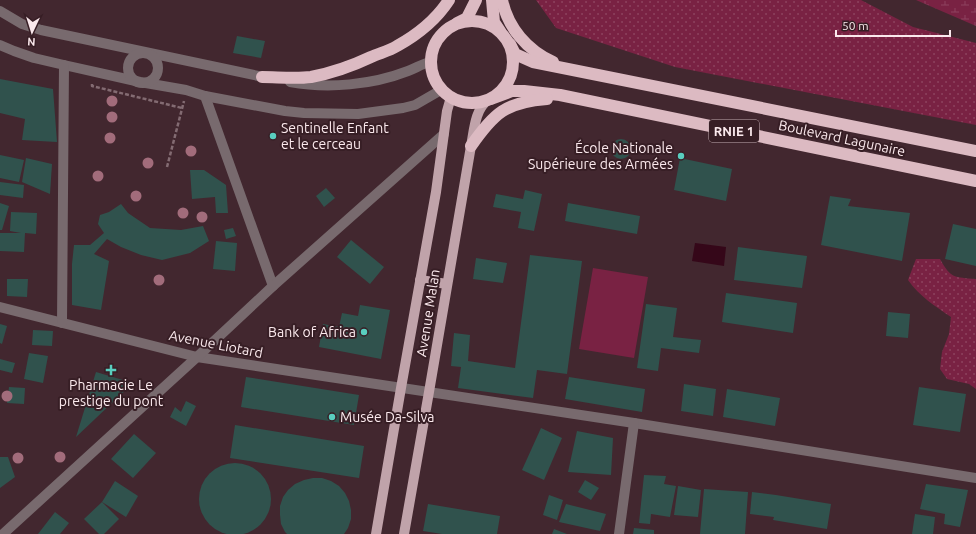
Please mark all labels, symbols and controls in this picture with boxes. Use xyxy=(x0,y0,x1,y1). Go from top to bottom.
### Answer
north arrow xyxy=(12,12,52,52)
scale bar xyxy=(836,12,950,38)
text: 50 m xyxy=(842,19,869,32)
text: N xyxy=(27,36,36,48)
street label: Boulevard Lagunaire xyxy=(777,117,907,159)
place label: Sentinelle Enfant et le cerceau xyxy=(281,120,389,152)
road number: RNIE 1 xyxy=(709,120,759,142)
marker: Sentinelle Enfant et le cerceau xyxy=(268,131,278,141)
place label: École Nationale Supérieure des Armées xyxy=(528,139,673,172)
marker: École Nationale Supérieure des Armées xyxy=(676,151,686,161)
street label: Avenue Malan xyxy=(413,268,443,358)
place label: Bank of Africa xyxy=(268,324,356,340)
street label: Avenue Liotard xyxy=(168,327,264,361)
marker: Bank of Africa xyxy=(359,327,369,337)
marker: Pharmacie Le prestige du pont xyxy=(106,365,116,375)
place label: Pharmacie Le prestige du pont xyxy=(59,377,164,409)
place label: Musée Da-Silva xyxy=(340,409,434,425)
marker: Musée Da-Silva xyxy=(327,412,337,422)

